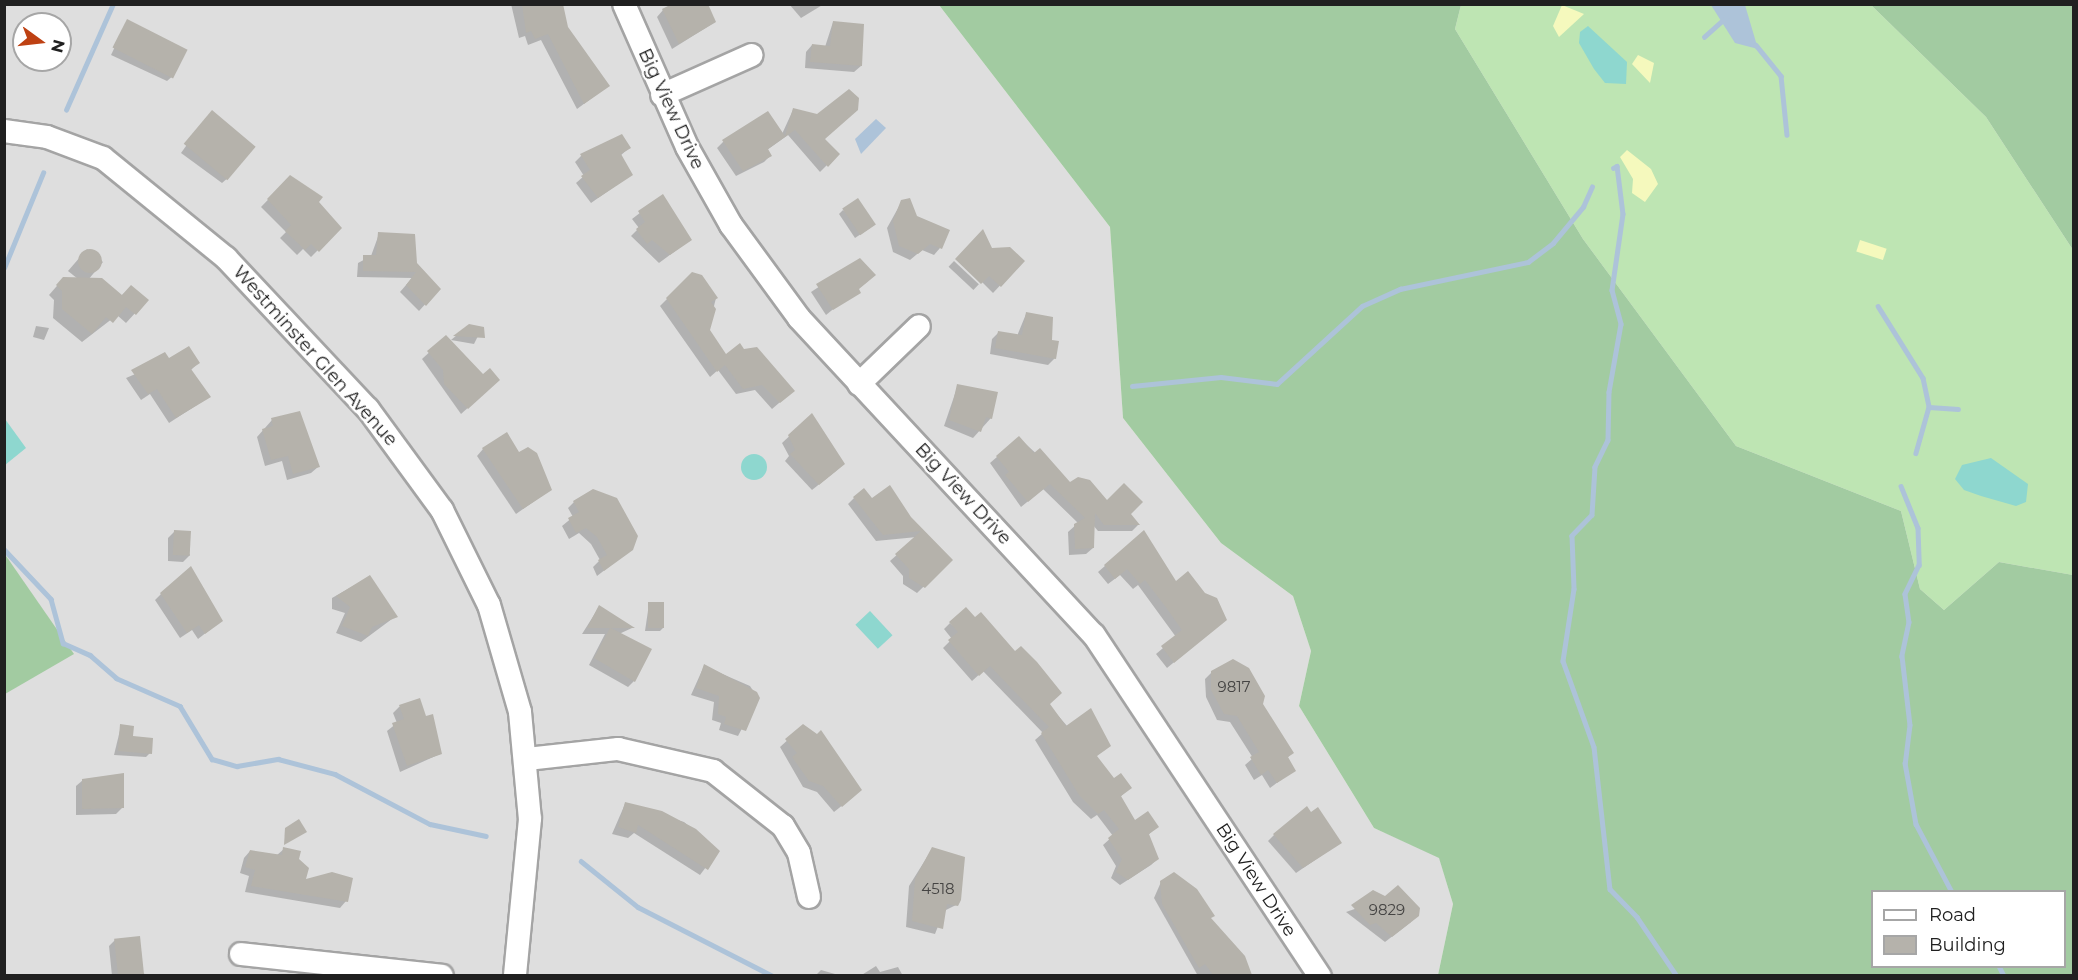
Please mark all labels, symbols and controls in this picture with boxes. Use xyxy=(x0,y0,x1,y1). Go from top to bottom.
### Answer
north arrow xyxy=(12,12,72,72)
text: N xyxy=(47,38,69,55)
street label: Big View Drive xyxy=(634,45,708,173)
street label: Westminster Glen Avenue xyxy=(228,261,402,451)
street label: Big View Drive xyxy=(910,439,1016,549)
house number: 9817 xyxy=(1218,678,1250,696)
street label: Big View Drive xyxy=(1211,819,1301,941)
house number: 4518 xyxy=(921,880,955,898)
legend xyxy=(1871,890,2066,968)
house number: 9829 xyxy=(1369,901,1405,919)
text: Road xyxy=(1929,904,1976,926)
text: Building xyxy=(1929,934,2006,956)

